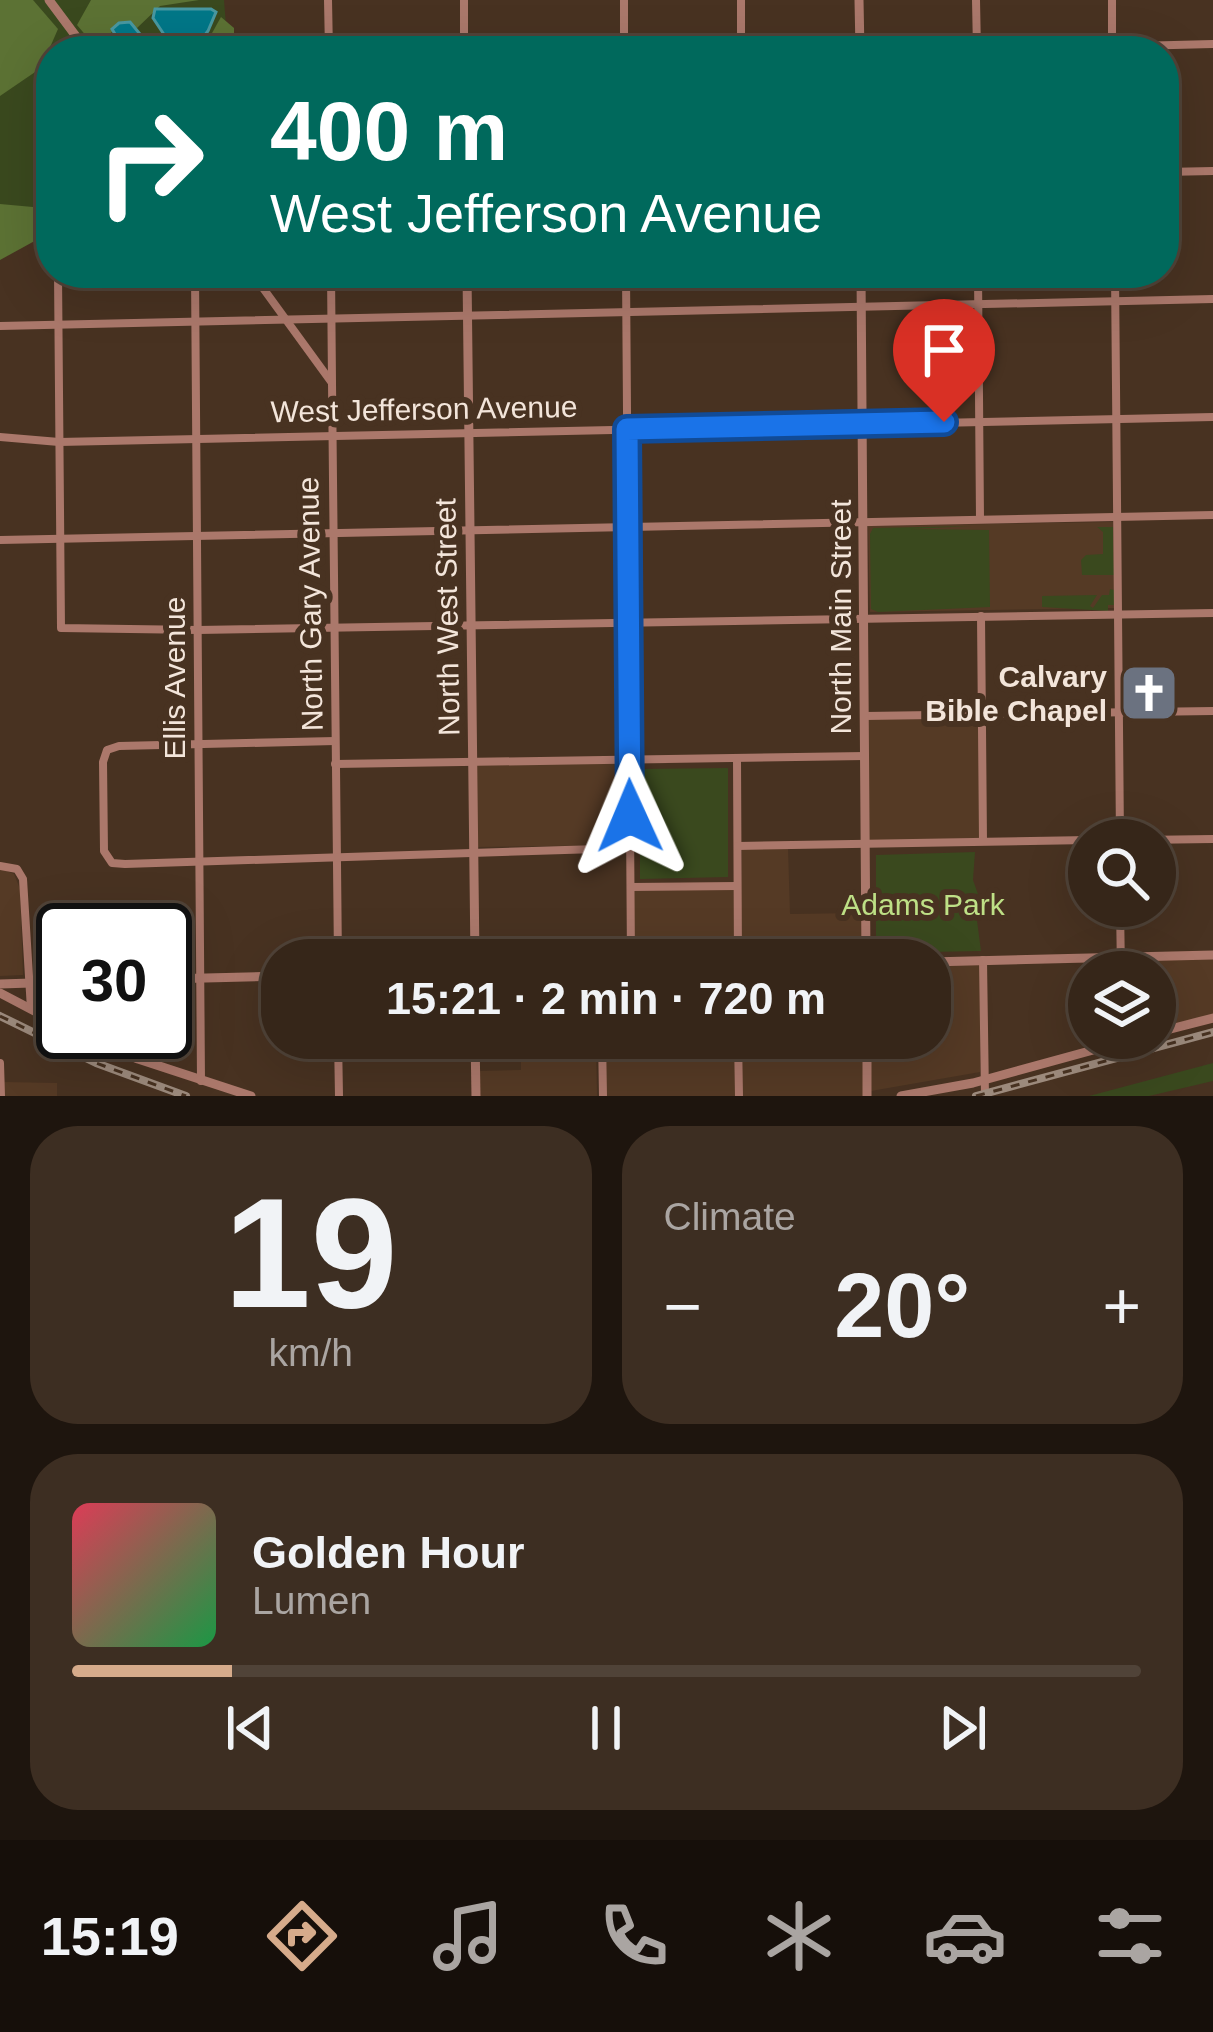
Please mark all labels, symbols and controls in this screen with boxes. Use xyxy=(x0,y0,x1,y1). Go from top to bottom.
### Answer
icon: right xyxy=(72,84,228,240)
text: 400 m xyxy=(270,84,508,178)
text: West Jefferson Avenue xyxy=(270,183,822,243)
pin xyxy=(893,299,995,422)
icon: arrive xyxy=(911,317,977,383)
street label: West Jefferson Avenue xyxy=(270,390,578,428)
street label: North Gary Avenue xyxy=(291,476,329,732)
street label: North West Street xyxy=(428,497,466,736)
street label: North Main Street xyxy=(824,499,857,735)
street label: Ellis Avenue xyxy=(158,597,191,759)
place label: Calvary Bible Chapel xyxy=(925,660,1107,727)
church icon: Calvary Bible Chapel xyxy=(1118,662,1180,724)
position arrow xyxy=(567,753,693,879)
map controls xyxy=(1068,819,1176,1059)
button: search xyxy=(1068,819,1176,927)
park label: Adams Park xyxy=(841,888,1006,921)
speed limit sign: 30 xyxy=(36,903,192,1059)
button: layers xyxy=(1068,951,1176,1059)
text: 15:21 · 2 min · 720 m xyxy=(386,973,826,1024)
text: 19 xyxy=(224,1166,398,1340)
text: Climate xyxy=(664,1195,796,1238)
text: 20° xyxy=(834,1256,970,1356)
text: − xyxy=(664,1269,702,1343)
text: + xyxy=(1102,1269,1141,1343)
text: km/h xyxy=(268,1331,353,1374)
text: Golden Hour xyxy=(252,1527,524,1578)
text: Lumen xyxy=(252,1579,371,1622)
icon: previous xyxy=(217,1695,283,1761)
icon: pause xyxy=(573,1695,639,1761)
icon: next xyxy=(930,1695,996,1761)
icon: directions xyxy=(260,1894,344,1978)
icon: music xyxy=(426,1894,510,1978)
icon: phone xyxy=(592,1894,676,1978)
icon: climate xyxy=(757,1894,841,1978)
icon: car xyxy=(923,1894,1007,1978)
icon: filters xyxy=(1088,1894,1172,1978)
text: 15:19 xyxy=(41,1906,179,1966)

